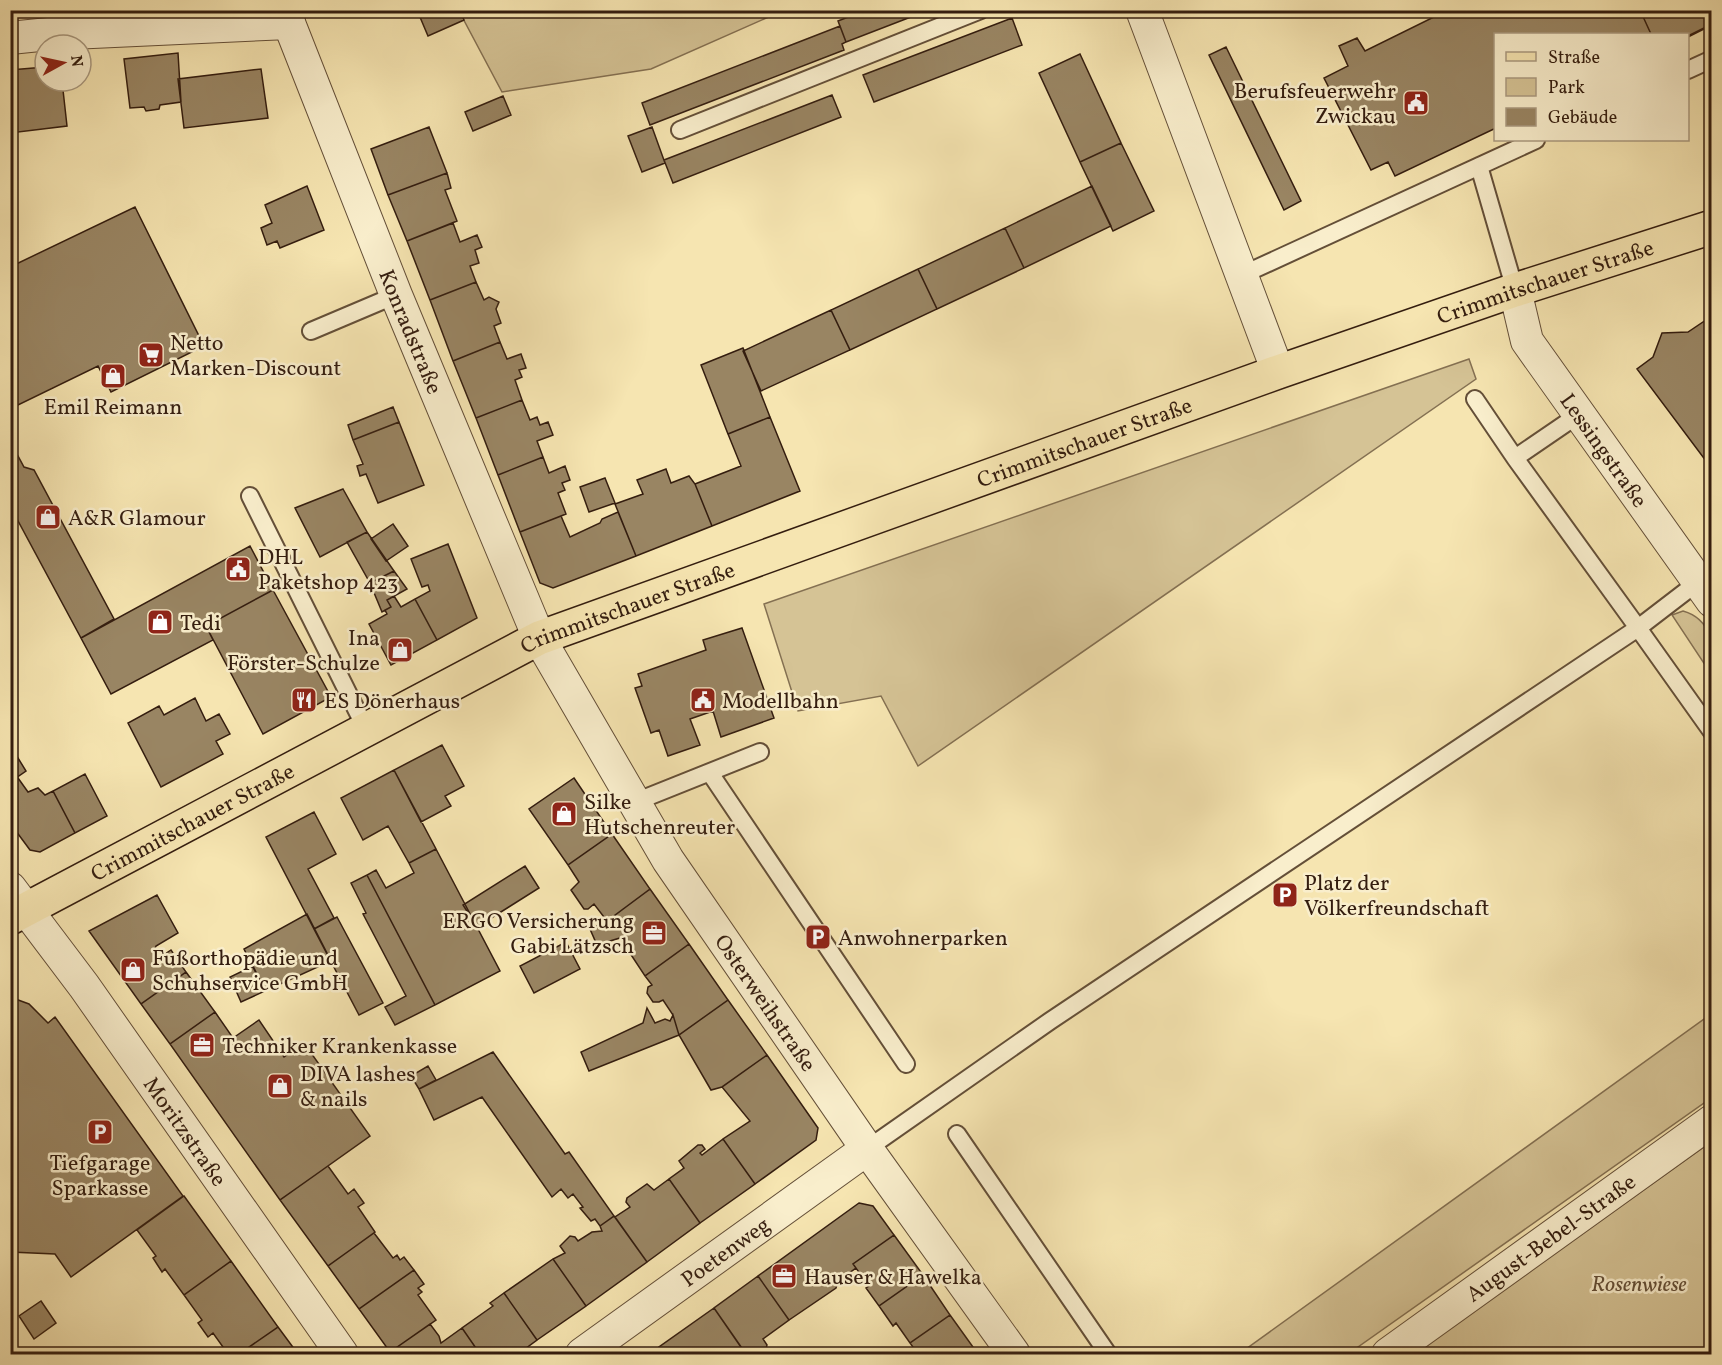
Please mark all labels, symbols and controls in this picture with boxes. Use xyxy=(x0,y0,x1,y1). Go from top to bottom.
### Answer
north arrow xyxy=(33,33,93,93)
legend xyxy=(1494,33,1689,141)
text: Straße xyxy=(1548,46,1600,71)
text: N xyxy=(64,54,88,69)
text: Park xyxy=(1548,76,1585,101)
place label: Berufsfeuerwehr Zwickau xyxy=(1234,77,1396,133)
public building icon: Berufsfeuerwehr Zwickau xyxy=(1401,88,1431,118)
text: Gebäude xyxy=(1548,106,1617,131)
street label: Crimmitschauer Straße xyxy=(1433,234,1658,334)
street label: Konradstraße xyxy=(369,265,449,399)
place label: Netto Marken-Discount xyxy=(170,329,342,385)
supermarket icon: Netto Marken-Discount xyxy=(136,340,166,370)
shop icon: Emil Reimann xyxy=(98,361,128,391)
street label: Lessingstraße xyxy=(1551,388,1654,515)
street label: Crimmitschauer Straße xyxy=(973,391,1197,497)
place label: Emil Reimann xyxy=(44,393,182,424)
shop icon: A&R Glamour xyxy=(33,502,63,532)
place label: A&R Glamour xyxy=(68,504,206,535)
place label: DHL Paketshop 423 xyxy=(258,543,398,599)
public building icon: DHL Paketshop 423 xyxy=(223,554,253,584)
street label: Crimmitschauer Straße xyxy=(515,556,740,663)
shop icon: Tedi xyxy=(145,607,175,637)
place label: Tedi xyxy=(180,609,221,640)
place label: Ina Förster-Schulze xyxy=(227,624,380,680)
shop icon: Ina Förster-Schulze xyxy=(385,635,415,665)
restaurant icon: ES Dönerhaus xyxy=(289,685,319,715)
public building icon: Modellbahn xyxy=(688,685,718,715)
place label: ES Dönerhaus xyxy=(324,687,460,718)
place label: Modellbahn xyxy=(722,687,839,718)
street label: Crimmitschauer Straße xyxy=(86,757,301,891)
place label: Silke Hutschenreuter xyxy=(584,788,735,844)
shop icon: Silke Hutschenreuter xyxy=(549,799,579,829)
place label: Platz der Völkerfreundschaft xyxy=(1304,869,1489,925)
parking icon: Platz der Völkerfreundschaft xyxy=(1270,880,1300,910)
place label: ERGO Versicherung Gabi Lätzsch xyxy=(442,907,634,963)
office icon: ERGO Versicherung Gabi Lätzsch xyxy=(639,918,669,948)
parking icon: Anwohnerparken xyxy=(803,922,833,952)
place label: Anwohnerparken xyxy=(838,924,1008,955)
street label: Osterweihstraße xyxy=(706,929,822,1079)
place label: Fußorthopädie und Schuhservice GmbH xyxy=(152,944,348,1000)
shop icon: Fußorthopädie und Schuhservice GmbH xyxy=(118,955,148,985)
office icon: Techniker Krankenkasse xyxy=(187,1030,217,1060)
place label: Techniker Krankenkasse xyxy=(222,1032,457,1063)
place label: DIVA lashes & nails xyxy=(300,1060,416,1116)
shop icon: DIVA lashes & nails xyxy=(265,1071,295,1101)
street label: Moritzstraße xyxy=(134,1072,233,1194)
parking icon: Tiefgarage Sparkasse xyxy=(85,1117,115,1147)
place label: Tiefgarage Sparkasse xyxy=(50,1149,150,1205)
street label: August-Bebel-Straße xyxy=(1461,1168,1643,1311)
street label: Poetenweg xyxy=(675,1211,777,1296)
office icon: Hauser & Hawelka xyxy=(769,1261,799,1291)
place label: Hauser & Hawelka xyxy=(804,1263,982,1294)
park label: Rosenwiese xyxy=(1591,1270,1687,1301)

